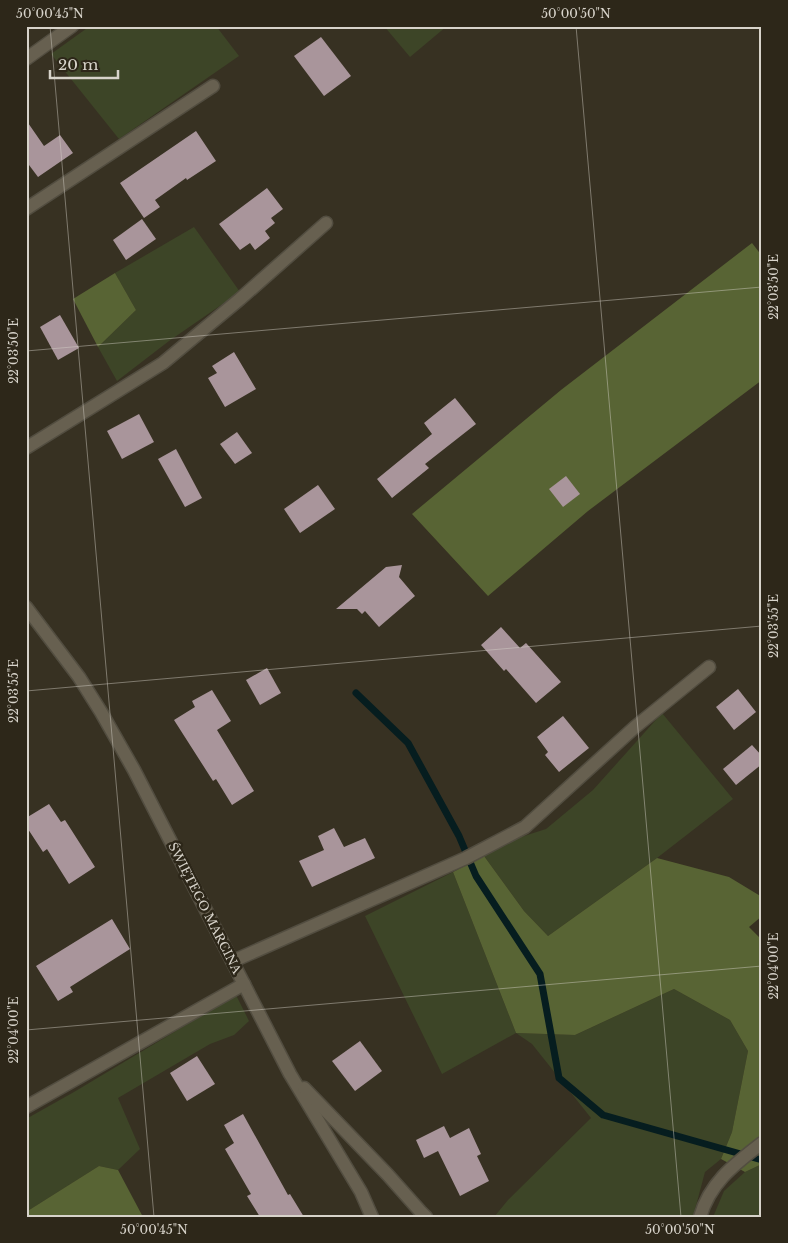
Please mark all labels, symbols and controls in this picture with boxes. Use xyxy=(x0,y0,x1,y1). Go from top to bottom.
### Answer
text: 50°00'45"N xyxy=(16,6,84,21)
text: 50°00'50"N xyxy=(541,6,611,21)
scale bar xyxy=(50,48,118,80)
text: 20 m xyxy=(58,55,98,74)
text: 22°03'50"E xyxy=(766,254,781,320)
text: 22°03'50"E xyxy=(6,318,21,384)
text: 22°03'55"E xyxy=(766,594,781,658)
text: 22°03'55"E xyxy=(6,659,21,723)
street label: ŚWIĘTEGO MARCINA xyxy=(165,839,246,977)
text: 22°04'00"E xyxy=(766,932,781,1000)
text: 22°04'00"E xyxy=(6,996,21,1064)
text: 50°00'45"N xyxy=(120,1222,188,1237)
text: 50°00'50"N xyxy=(645,1222,715,1237)

